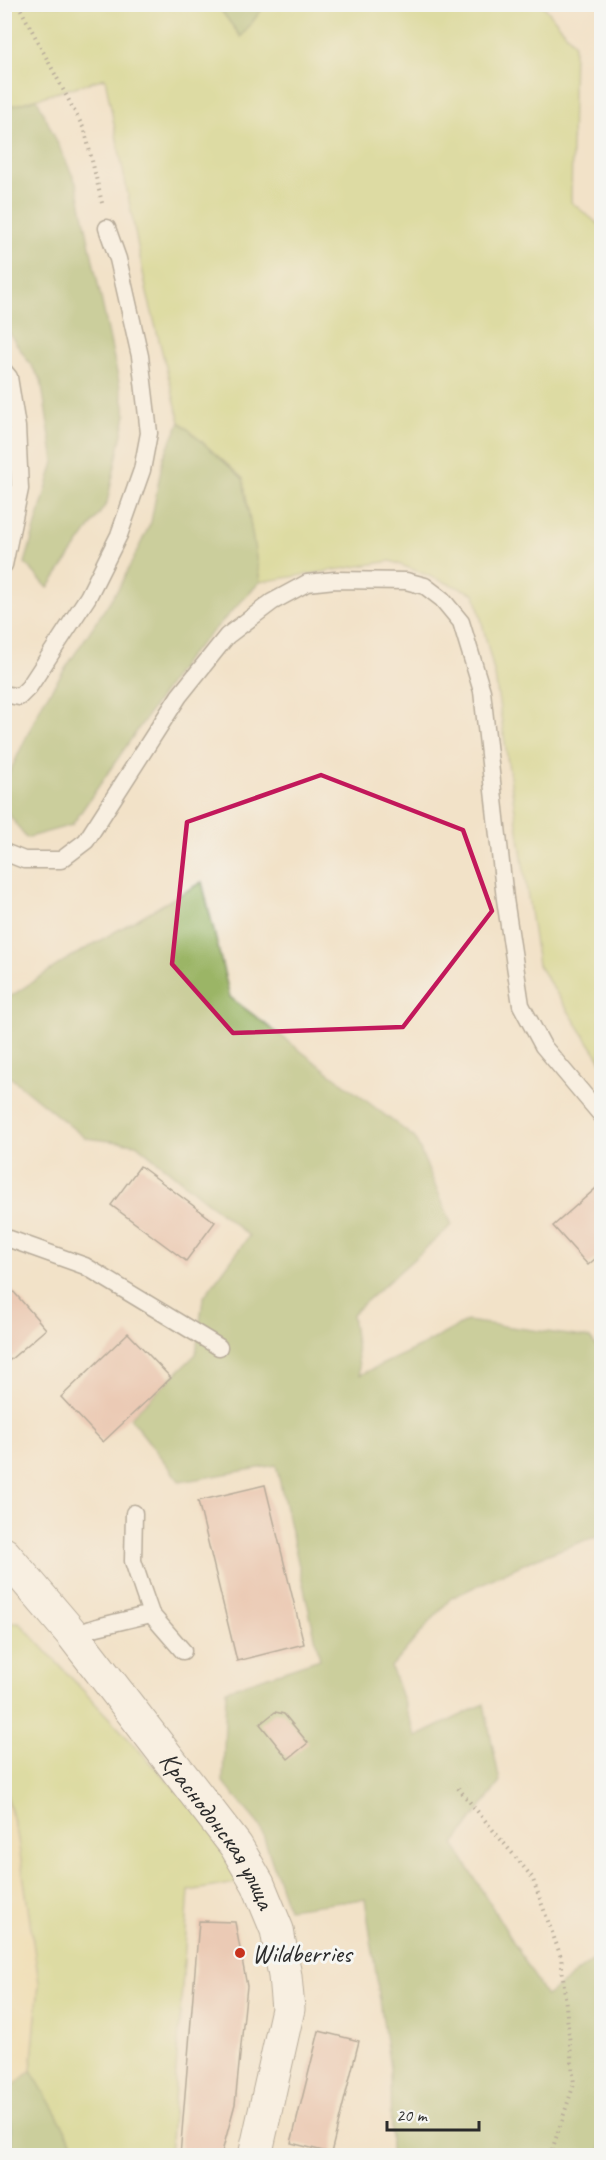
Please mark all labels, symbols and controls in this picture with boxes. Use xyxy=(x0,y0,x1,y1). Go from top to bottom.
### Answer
street label: Краснодонская улица xyxy=(152,1745,283,1915)
place label: Wildberries xyxy=(252,1937,354,1970)
marker: Wildberries xyxy=(233,1946,247,1960)
scale bar xyxy=(387,2094,478,2132)
text: 20 m xyxy=(396,2104,429,2126)

